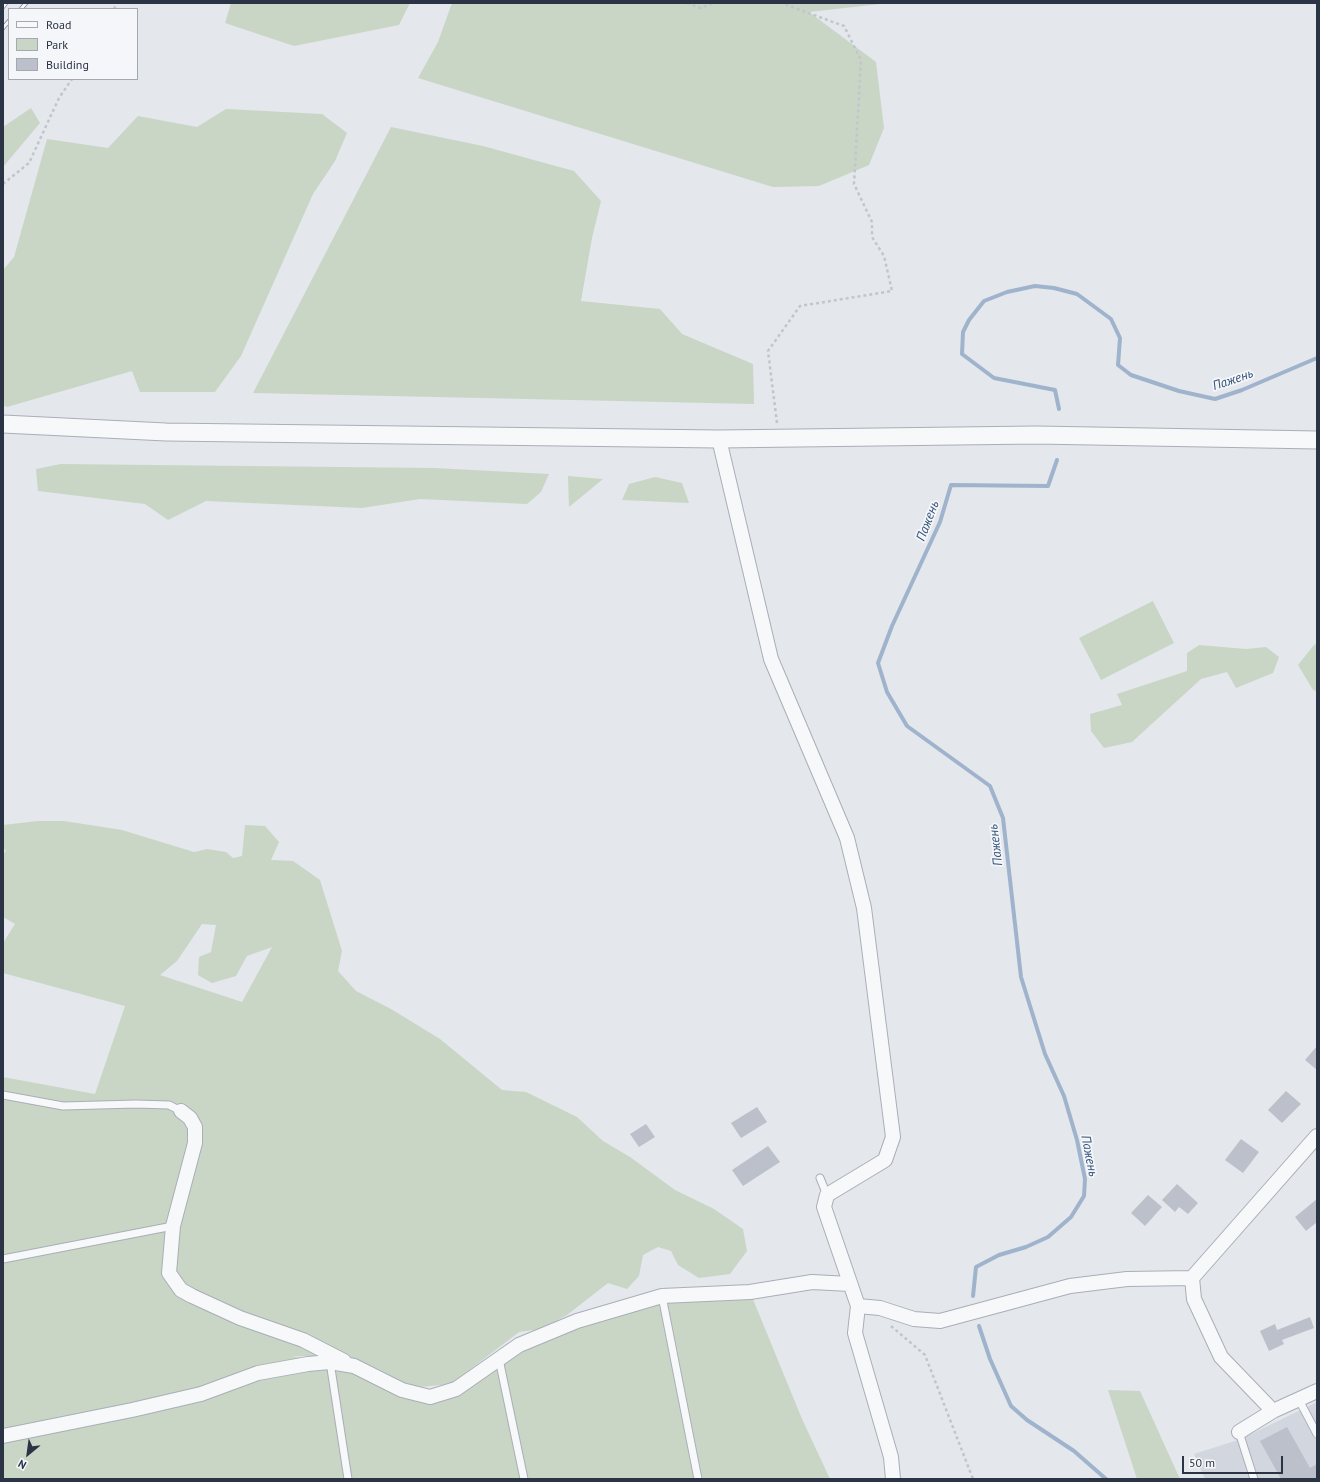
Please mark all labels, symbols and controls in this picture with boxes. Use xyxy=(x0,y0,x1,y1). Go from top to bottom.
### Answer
legend xyxy=(8,8,138,80)
text: Road xyxy=(46,17,71,32)
text: Park xyxy=(46,37,68,52)
text: Building xyxy=(46,57,89,72)
water label: Пажень xyxy=(1211,366,1255,394)
water label: Пажень xyxy=(913,499,943,543)
water label: Пажень xyxy=(986,823,1006,867)
water label: Пажень xyxy=(1077,1134,1101,1178)
north arrow xyxy=(8,1434,48,1474)
scale bar xyxy=(1184,1448,1285,1474)
text: 50 m xyxy=(1189,1455,1215,1470)
text: N xyxy=(16,1457,29,1472)

